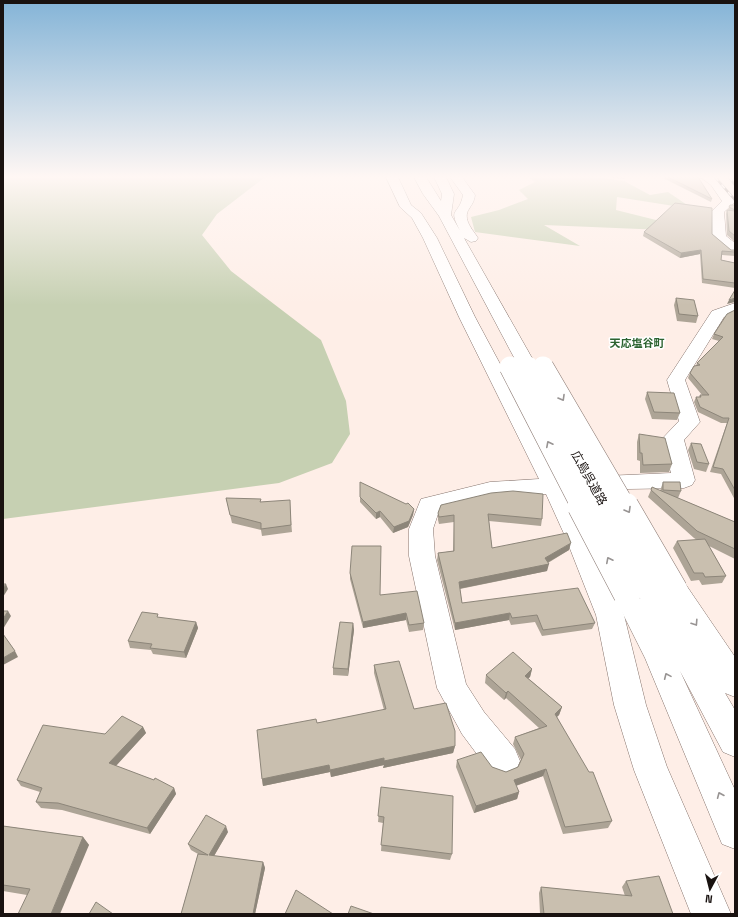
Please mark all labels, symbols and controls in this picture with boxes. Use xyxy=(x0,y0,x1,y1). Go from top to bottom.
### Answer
district label: 天応塩谷町 xyxy=(610,336,665,350)
one-way arrow xyxy=(557,394,565,401)
one-way arrow xyxy=(546,441,554,448)
street label: 広島呉道路 xyxy=(567,448,611,508)
one-way arrow xyxy=(623,506,630,513)
one-way arrow xyxy=(606,557,614,564)
one-way arrow xyxy=(691,619,698,626)
one-way arrow xyxy=(664,672,672,679)
one-way arrow xyxy=(717,791,725,799)
north arrow xyxy=(690,869,730,909)
text: N xyxy=(704,892,713,906)

